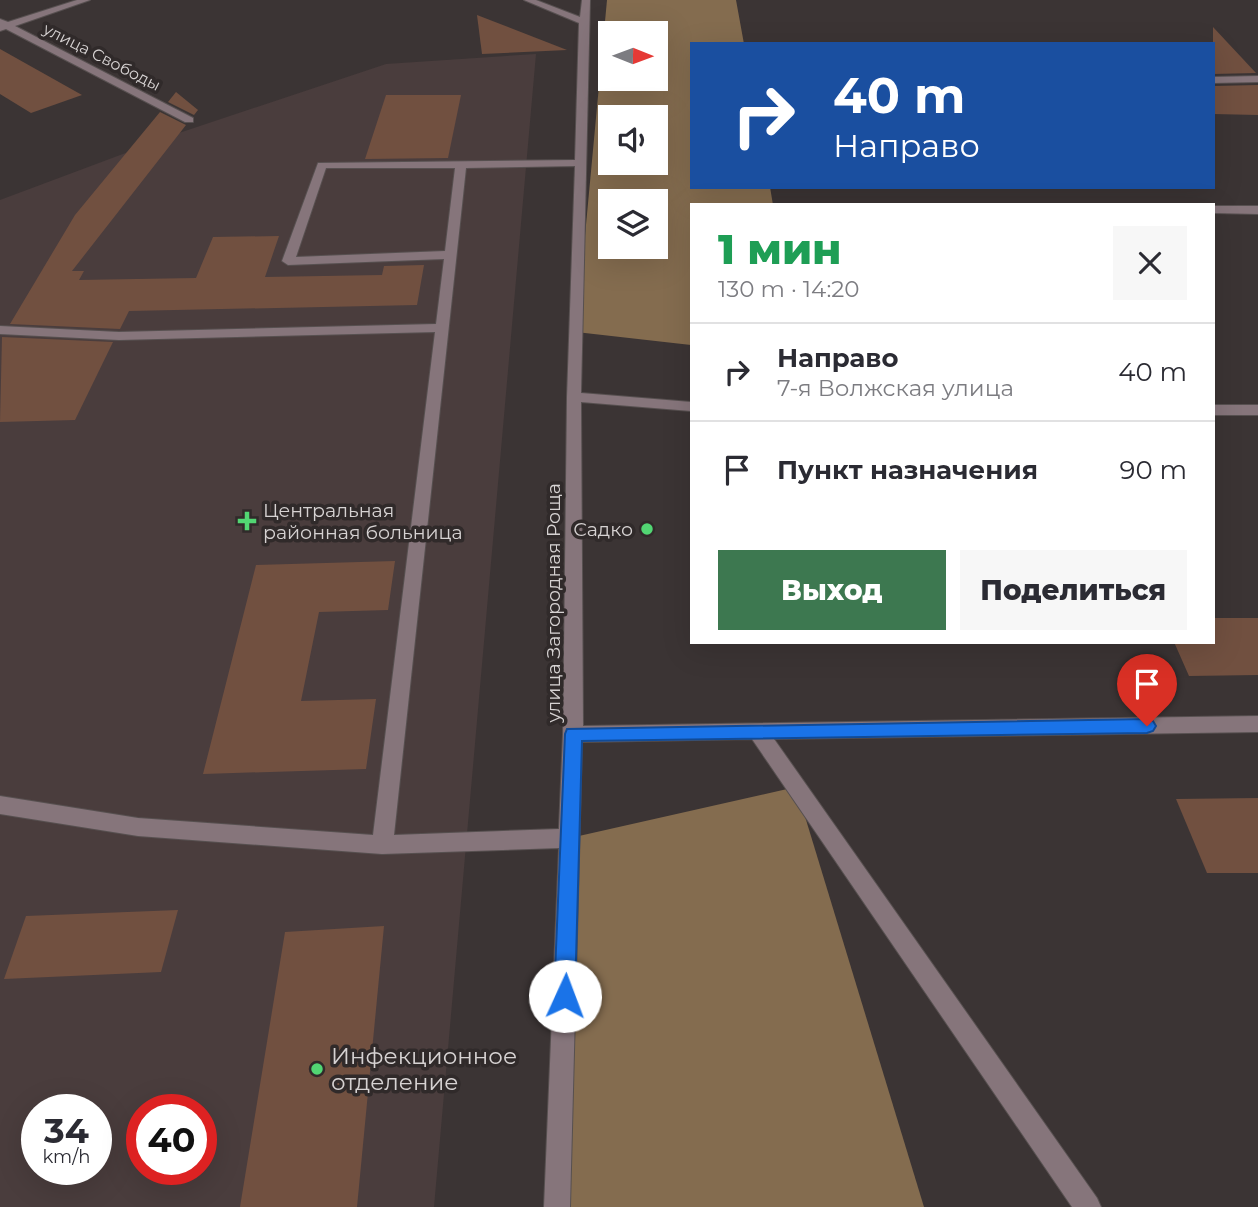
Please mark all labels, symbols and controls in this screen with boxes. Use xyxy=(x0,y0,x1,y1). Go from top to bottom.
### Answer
street label: улица Свободы xyxy=(39,19,164,95)
north arrow xyxy=(598,21,668,91)
map controls xyxy=(598,21,668,259)
text: 40 m xyxy=(833,66,965,125)
icon: right xyxy=(718,70,809,161)
button: sound xyxy=(598,105,668,175)
text: Направо xyxy=(833,126,980,165)
button: layers xyxy=(598,189,668,259)
text: 1 мин xyxy=(718,223,842,275)
button: close xyxy=(1113,226,1187,300)
text: 130 m · 14:20 xyxy=(718,275,860,303)
text: Направо xyxy=(777,342,898,374)
icon: right xyxy=(718,353,756,391)
text: 40 m xyxy=(1118,356,1187,388)
text: 7-я Волжская улица xyxy=(777,374,1014,402)
icon: arrive xyxy=(718,451,756,489)
text: Пункт назначения xyxy=(777,454,1038,486)
text: 90 m xyxy=(1120,454,1187,486)
street label: улица Загородная Роща xyxy=(542,483,565,724)
place label: Центральная районная больница xyxy=(263,499,463,544)
marker: Центральная районная больница xyxy=(237,511,257,531)
place label: Садко xyxy=(573,518,633,541)
marker: Садко xyxy=(639,521,655,537)
button: Выход xyxy=(718,550,946,630)
button: Поделиться xyxy=(960,550,1187,630)
pin xyxy=(1117,654,1177,726)
icon: arrive xyxy=(1128,665,1166,703)
position arrow xyxy=(528,959,602,1033)
place label: Инфекционное отделение xyxy=(331,1042,517,1096)
marker: Инфекционное отделение xyxy=(309,1061,325,1077)
speed limit sign: 40 xyxy=(126,1094,217,1185)
text: 34 xyxy=(44,1109,89,1152)
text: km/h xyxy=(42,1146,91,1168)

